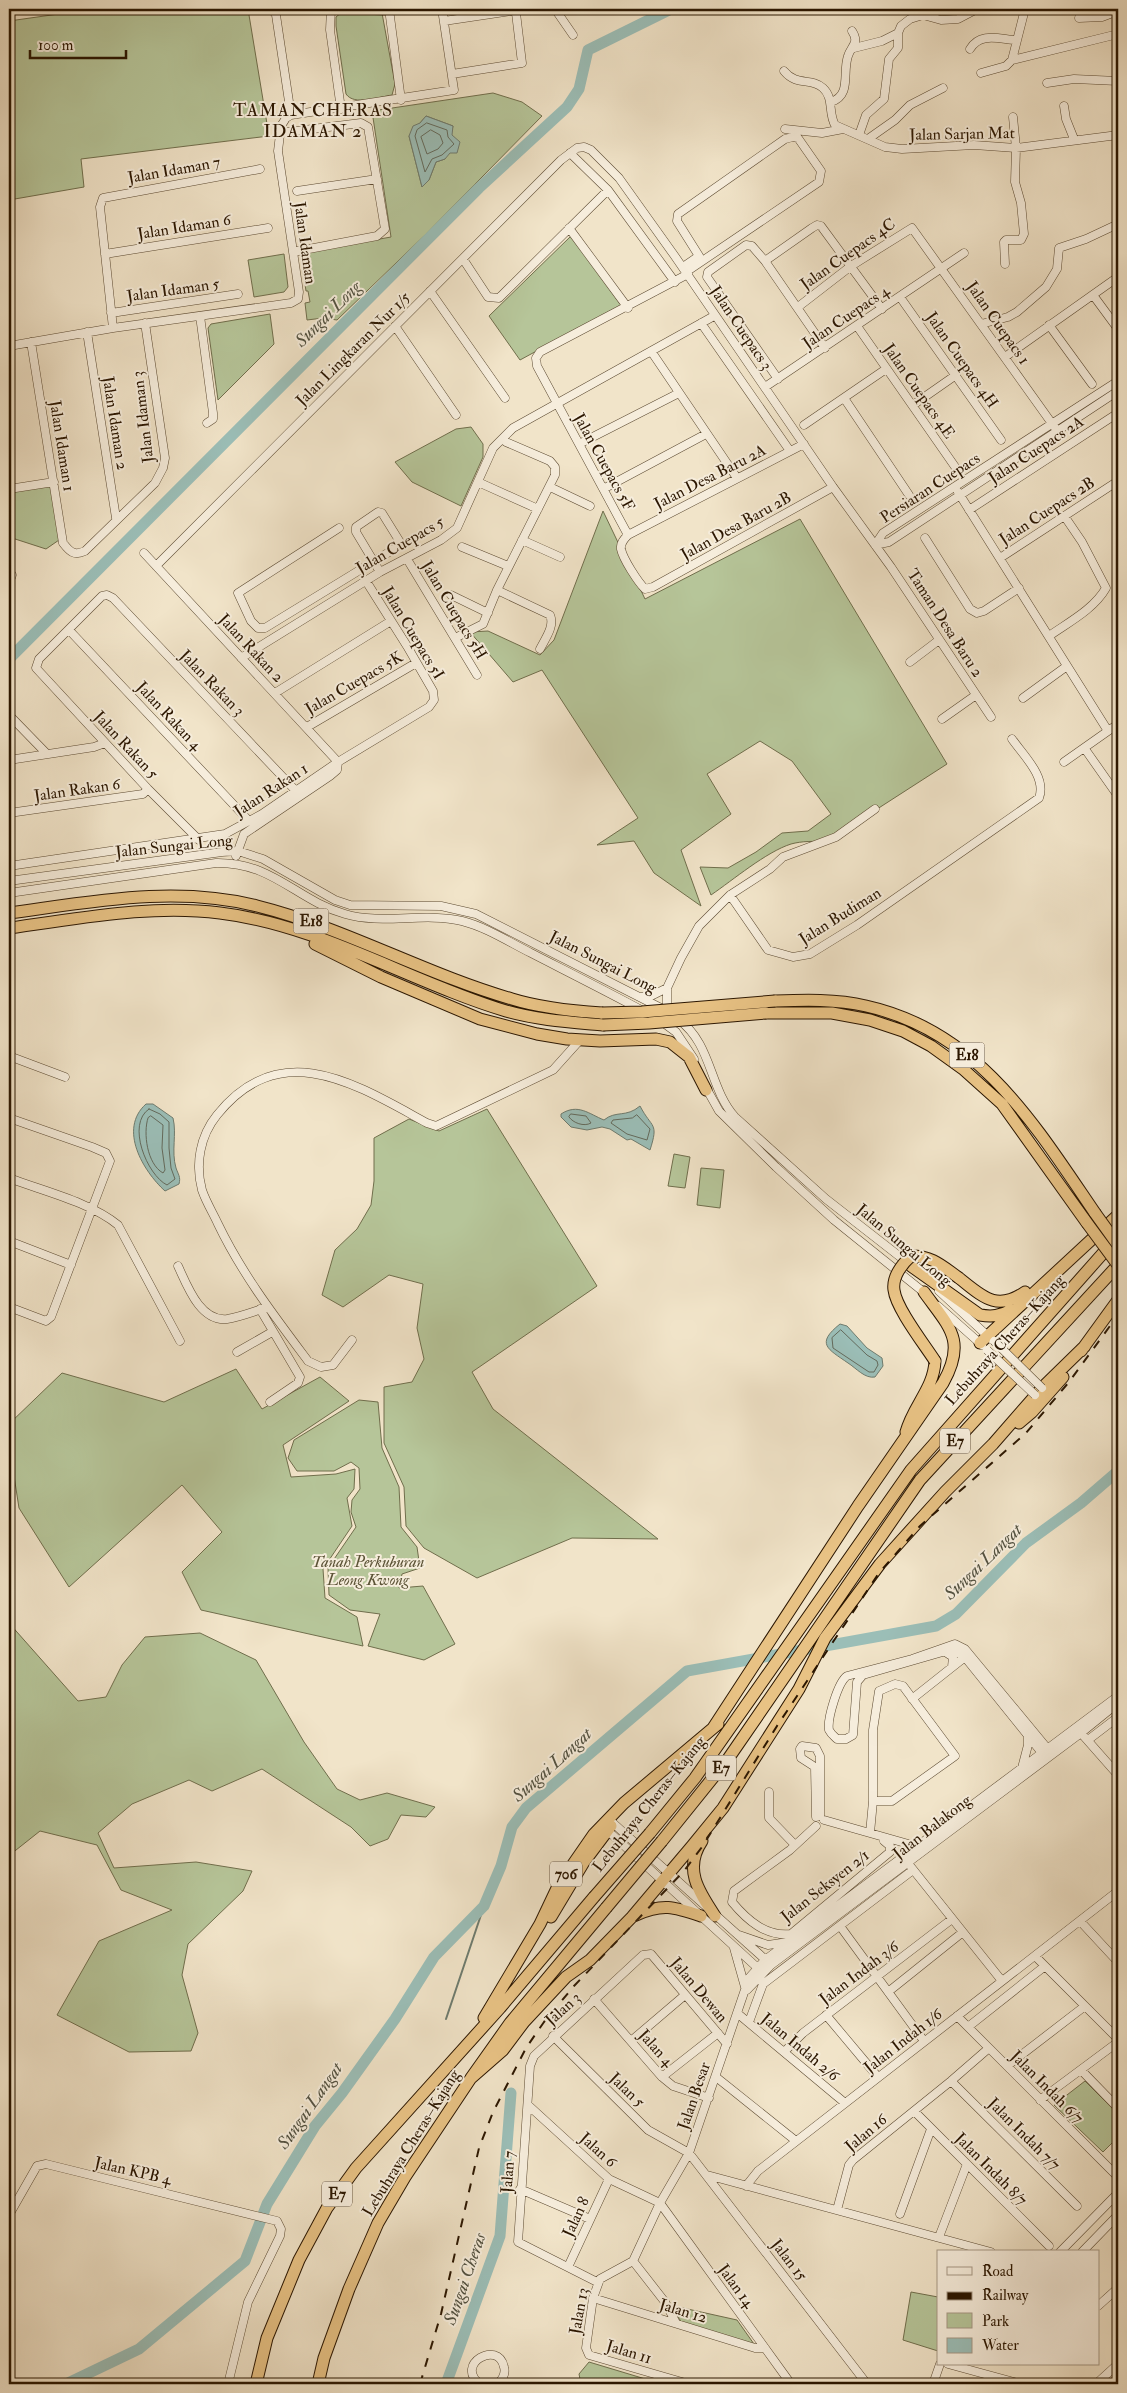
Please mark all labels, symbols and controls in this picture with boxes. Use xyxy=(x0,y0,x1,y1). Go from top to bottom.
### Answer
scale bar xyxy=(30,28,126,60)
text: 100 m xyxy=(38,36,74,55)
district label: TAMAN CHERAS IDAMAN 2 xyxy=(233,99,393,143)
street label: Jalan Sarjan Mat xyxy=(908,123,1015,146)
street label: Jalan Idaman 7 xyxy=(125,152,223,189)
street label: Jalan Idaman xyxy=(288,200,321,286)
street label: Jalan Idaman 6 xyxy=(135,210,233,245)
street label: Jalan Cuepacs 4C xyxy=(796,214,900,296)
street label: Jalan Idaman 5 xyxy=(124,274,221,308)
water label: Sungai Long xyxy=(289,275,367,353)
street label: Jalan Cuepacs 1 xyxy=(961,277,1034,369)
street label: Jalan Cuepacs 4 xyxy=(798,280,895,355)
street label: Jalan Cuepacs 3 xyxy=(704,281,777,375)
street label: Jalan Lingkaran Nur 1/5 xyxy=(291,288,415,412)
street label: Jalan Cuepacs 4H xyxy=(920,307,1003,413)
street label: Jalan Cuepacs 4E xyxy=(877,339,959,443)
street label: Jalan Idaman 3 xyxy=(127,370,160,465)
street label: Jalan Idaman 2 xyxy=(97,374,132,471)
street label: Jalan Idaman 1 xyxy=(44,398,79,493)
street label: Jalan Cuepacs 5F xyxy=(568,409,639,515)
street label: Jalan Cuepacs 2A xyxy=(984,412,1088,490)
street label: Jalan Desa Baru 2A xyxy=(650,440,770,515)
street label: Persiaran Cuepacs xyxy=(876,448,984,529)
street label: Jalan Cuepacs 2B xyxy=(995,473,1099,551)
street label: Jalan Desa Baru 2B xyxy=(676,487,795,566)
street label: Jalan Cuepacs 5 xyxy=(351,512,448,580)
street label: Jalan Cuepacs 5H xyxy=(415,556,491,664)
street label: Taman Desa Baru 2 xyxy=(903,565,987,681)
street label: Jalan Cuepacs 5I xyxy=(376,582,449,684)
street label: Jalan Rakan 2 xyxy=(213,609,288,687)
street label: Jalan Rakan 3 xyxy=(174,645,249,721)
street label: Jalan Cuepacs 5K xyxy=(301,646,408,720)
street label: Jalan Rakan 4 xyxy=(130,676,207,756)
street label: Jalan Rakan 5 xyxy=(88,706,163,784)
street label: Jalan Rakan 1 xyxy=(229,759,312,823)
street label: Jalan Rakan 6 xyxy=(32,774,122,807)
street label: Jalan Sungai Long xyxy=(113,830,235,863)
street label: Jalan Budiman xyxy=(794,883,885,951)
road number: E18 xyxy=(294,908,328,934)
street label: Jalan Sungai Long xyxy=(545,926,661,999)
road number: E18 xyxy=(950,1042,984,1068)
street label: Jalan Sungai Long xyxy=(851,1199,956,1292)
street label: Lebuhraya Cheras–Kajang xyxy=(941,1270,1070,1410)
road number: E7 xyxy=(940,1428,970,1454)
water label: Sungai Langat xyxy=(938,1518,1028,1606)
park label: Tanah Perkuburan Leong Kwong xyxy=(312,1552,424,1590)
water label: Sungai Langat xyxy=(506,1722,598,1808)
street label: Lebuhraya Cheras–Kajang xyxy=(588,1731,711,1876)
road number: E7 xyxy=(706,1756,736,1780)
street label: Jalan Balakong xyxy=(888,1790,977,1865)
street label: Jalan Seksyen 2/1 xyxy=(776,1845,874,1928)
road number: 706 xyxy=(550,1862,582,1886)
street label: Jalan Indah 3/6 xyxy=(815,1936,904,2011)
street label: Jalan Dewan xyxy=(664,1952,732,2027)
street label: Jalan 3 xyxy=(540,1988,586,2032)
street label: Jalan Indah 1/6 xyxy=(859,2004,947,2079)
street label: Jalan Indah 2/6 xyxy=(755,2008,844,2087)
street label: Jalan 4 xyxy=(633,2024,679,2073)
street label: Jalan Indah 6/7 xyxy=(1005,2045,1088,2129)
water label: Sungai Langat xyxy=(271,2058,349,2155)
street label: Jalan Besar xyxy=(673,2060,716,2134)
street label: Lebuhraya Cheras–Kajang xyxy=(358,2065,465,2220)
street label: Jalan 5 xyxy=(604,2068,649,2113)
street label: Jalan Indah 7/7 xyxy=(982,2093,1065,2176)
street label: Jalan 16 xyxy=(840,2109,892,2158)
street label: Jalan 6 xyxy=(574,2127,621,2173)
street label: Jalan Indah 8/7 xyxy=(949,2128,1032,2211)
street label: Jalan 7 xyxy=(496,2150,520,2195)
street label: Jalan KPB 4 xyxy=(92,2152,175,2191)
road number: E7 xyxy=(322,2182,352,2206)
street label: Jalan 8 xyxy=(558,2193,595,2242)
water label: Sungai Cheras xyxy=(438,2229,492,2329)
street label: Jalan 15 xyxy=(765,2234,812,2286)
legend xyxy=(937,2250,1100,2366)
street label: Jalan 14 xyxy=(712,2259,759,2314)
text: Road xyxy=(982,2262,1014,2281)
street label: Jalan 13 xyxy=(565,2286,594,2337)
text: Railway xyxy=(982,2286,1029,2305)
street label: Jalan 12 xyxy=(655,2294,709,2329)
text: Park xyxy=(982,2312,1009,2331)
street label: Jalan 11 xyxy=(603,2335,654,2369)
text: Water xyxy=(981,2336,1019,2355)

